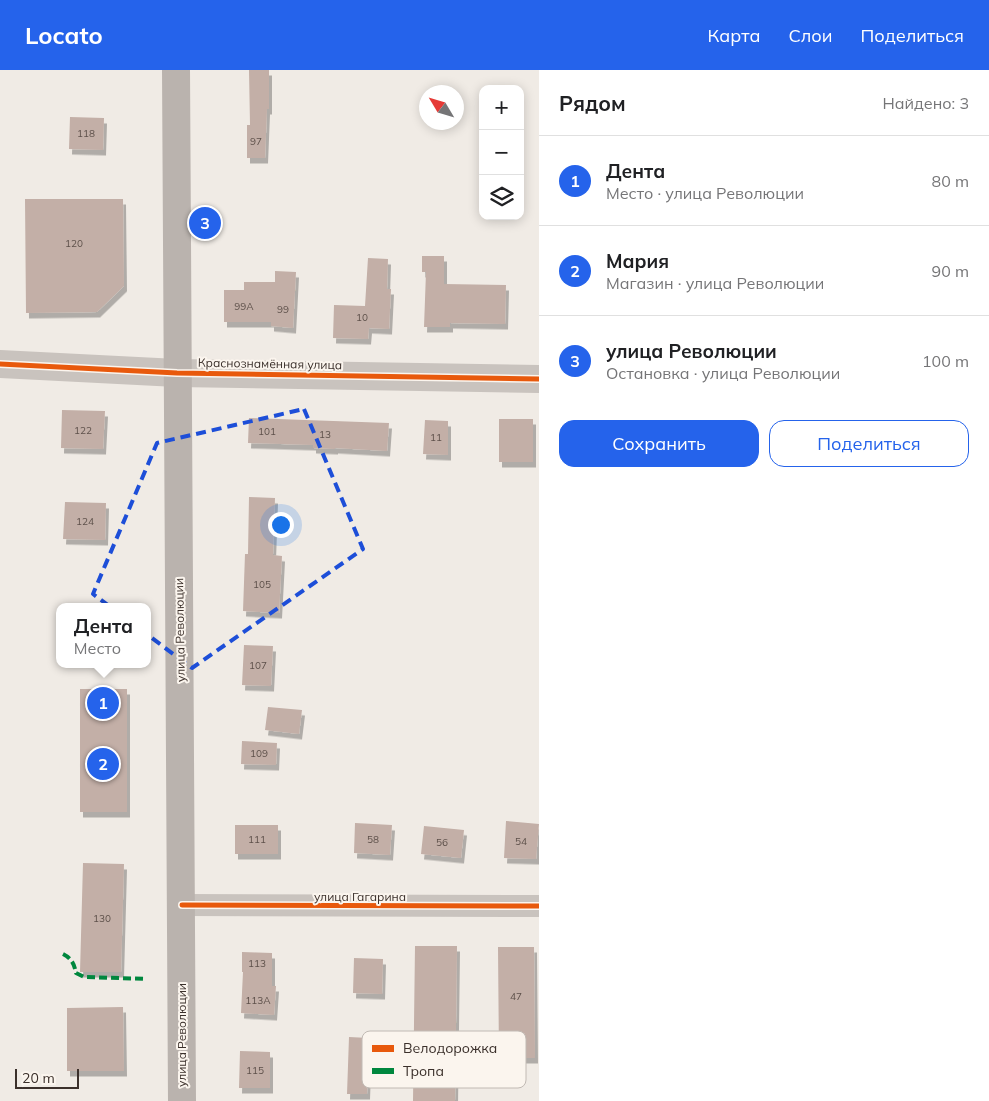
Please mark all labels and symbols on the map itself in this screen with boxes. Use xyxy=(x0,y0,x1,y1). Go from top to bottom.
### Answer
north arrow xyxy=(419,85,464,130)
house number: 118 xyxy=(77,127,95,140)
house number: 97 xyxy=(250,135,262,148)
pin: 3 xyxy=(189,204,221,242)
house number: 120 xyxy=(65,237,83,250)
house number: 99А xyxy=(234,300,254,313)
house number: 99 xyxy=(277,303,289,316)
house number: 10 xyxy=(356,311,368,324)
street label: Краснознамённая улица xyxy=(198,355,342,372)
house number: 122 xyxy=(74,424,92,437)
house number: 101 xyxy=(258,425,276,438)
house number: 13 xyxy=(319,428,331,441)
house number: 11 xyxy=(430,431,442,444)
your location xyxy=(268,512,294,538)
house number: 124 xyxy=(76,515,94,528)
street label: улица Революции xyxy=(171,578,188,682)
house number: 105 xyxy=(253,578,271,591)
house number: 107 xyxy=(249,659,267,672)
pin: 1 xyxy=(87,684,119,722)
pin: 2 xyxy=(87,745,119,783)
house number: 109 xyxy=(250,747,268,760)
house number: 111 xyxy=(248,833,266,846)
house number: 58 xyxy=(367,833,379,846)
house number: 54 xyxy=(515,835,527,848)
house number: 56 xyxy=(436,836,448,849)
street label: улица Гагарина xyxy=(314,889,406,904)
house number: 130 xyxy=(93,912,111,925)
house number: 113 xyxy=(248,957,266,970)
street label: улица Революции xyxy=(174,983,189,1087)
house number: 47 xyxy=(510,990,522,1003)
house number: 113А xyxy=(245,994,271,1007)
legend xyxy=(362,1031,526,1088)
text: Велодорожка xyxy=(403,1039,497,1057)
text: Тропа xyxy=(403,1062,444,1080)
house number: 115 xyxy=(246,1064,264,1077)
scale bar xyxy=(15,1066,79,1089)

